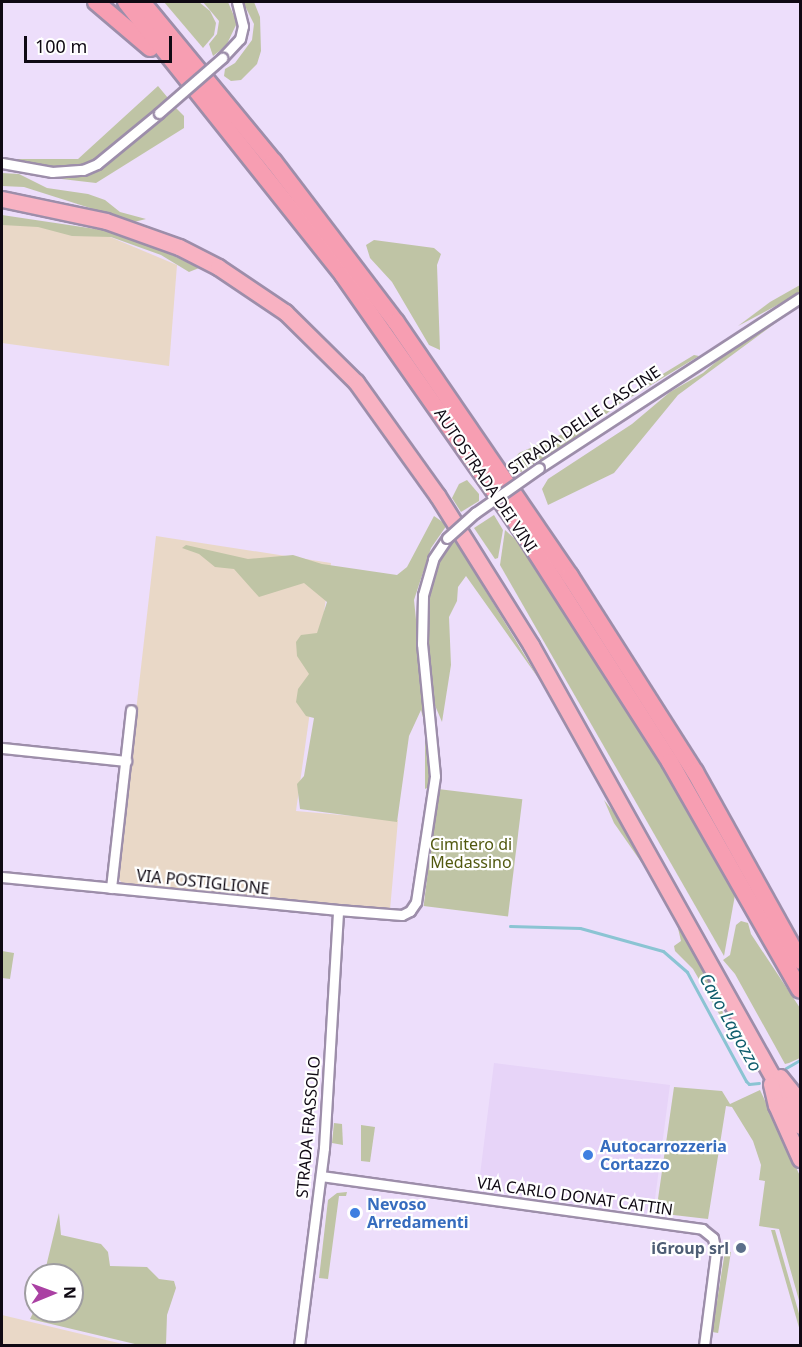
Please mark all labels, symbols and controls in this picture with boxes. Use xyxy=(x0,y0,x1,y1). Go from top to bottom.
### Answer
scale bar xyxy=(27,24,176,62)
text: 100 m xyxy=(35,34,87,58)
street label: STRADA DELLE CASCINE xyxy=(504,362,664,478)
street label: AUTOSTRADA DEI VINI xyxy=(431,404,541,556)
park label: Cimitero di Medassino xyxy=(430,834,512,872)
street label: VIA POSTIGLIONE xyxy=(136,865,270,899)
water label: Cavo Lagozzo xyxy=(695,969,767,1075)
street label: STRADA FRASSOLO xyxy=(292,1055,324,1199)
place label: Autocarrozzeria Cortazzo xyxy=(600,1136,727,1174)
marker: Autocarrozzeria Cortazzo xyxy=(581,1148,595,1162)
street label: VIA CARLO DONAT CATTIN xyxy=(476,1173,674,1219)
place label: Nevoso Arredamenti xyxy=(367,1194,469,1232)
marker: Nevoso Arredamenti xyxy=(348,1206,362,1220)
place label: iGroup srl xyxy=(651,1238,729,1258)
marker: iGroup srl xyxy=(734,1241,748,1255)
north arrow xyxy=(24,1263,84,1323)
text: N xyxy=(59,1286,81,1299)

